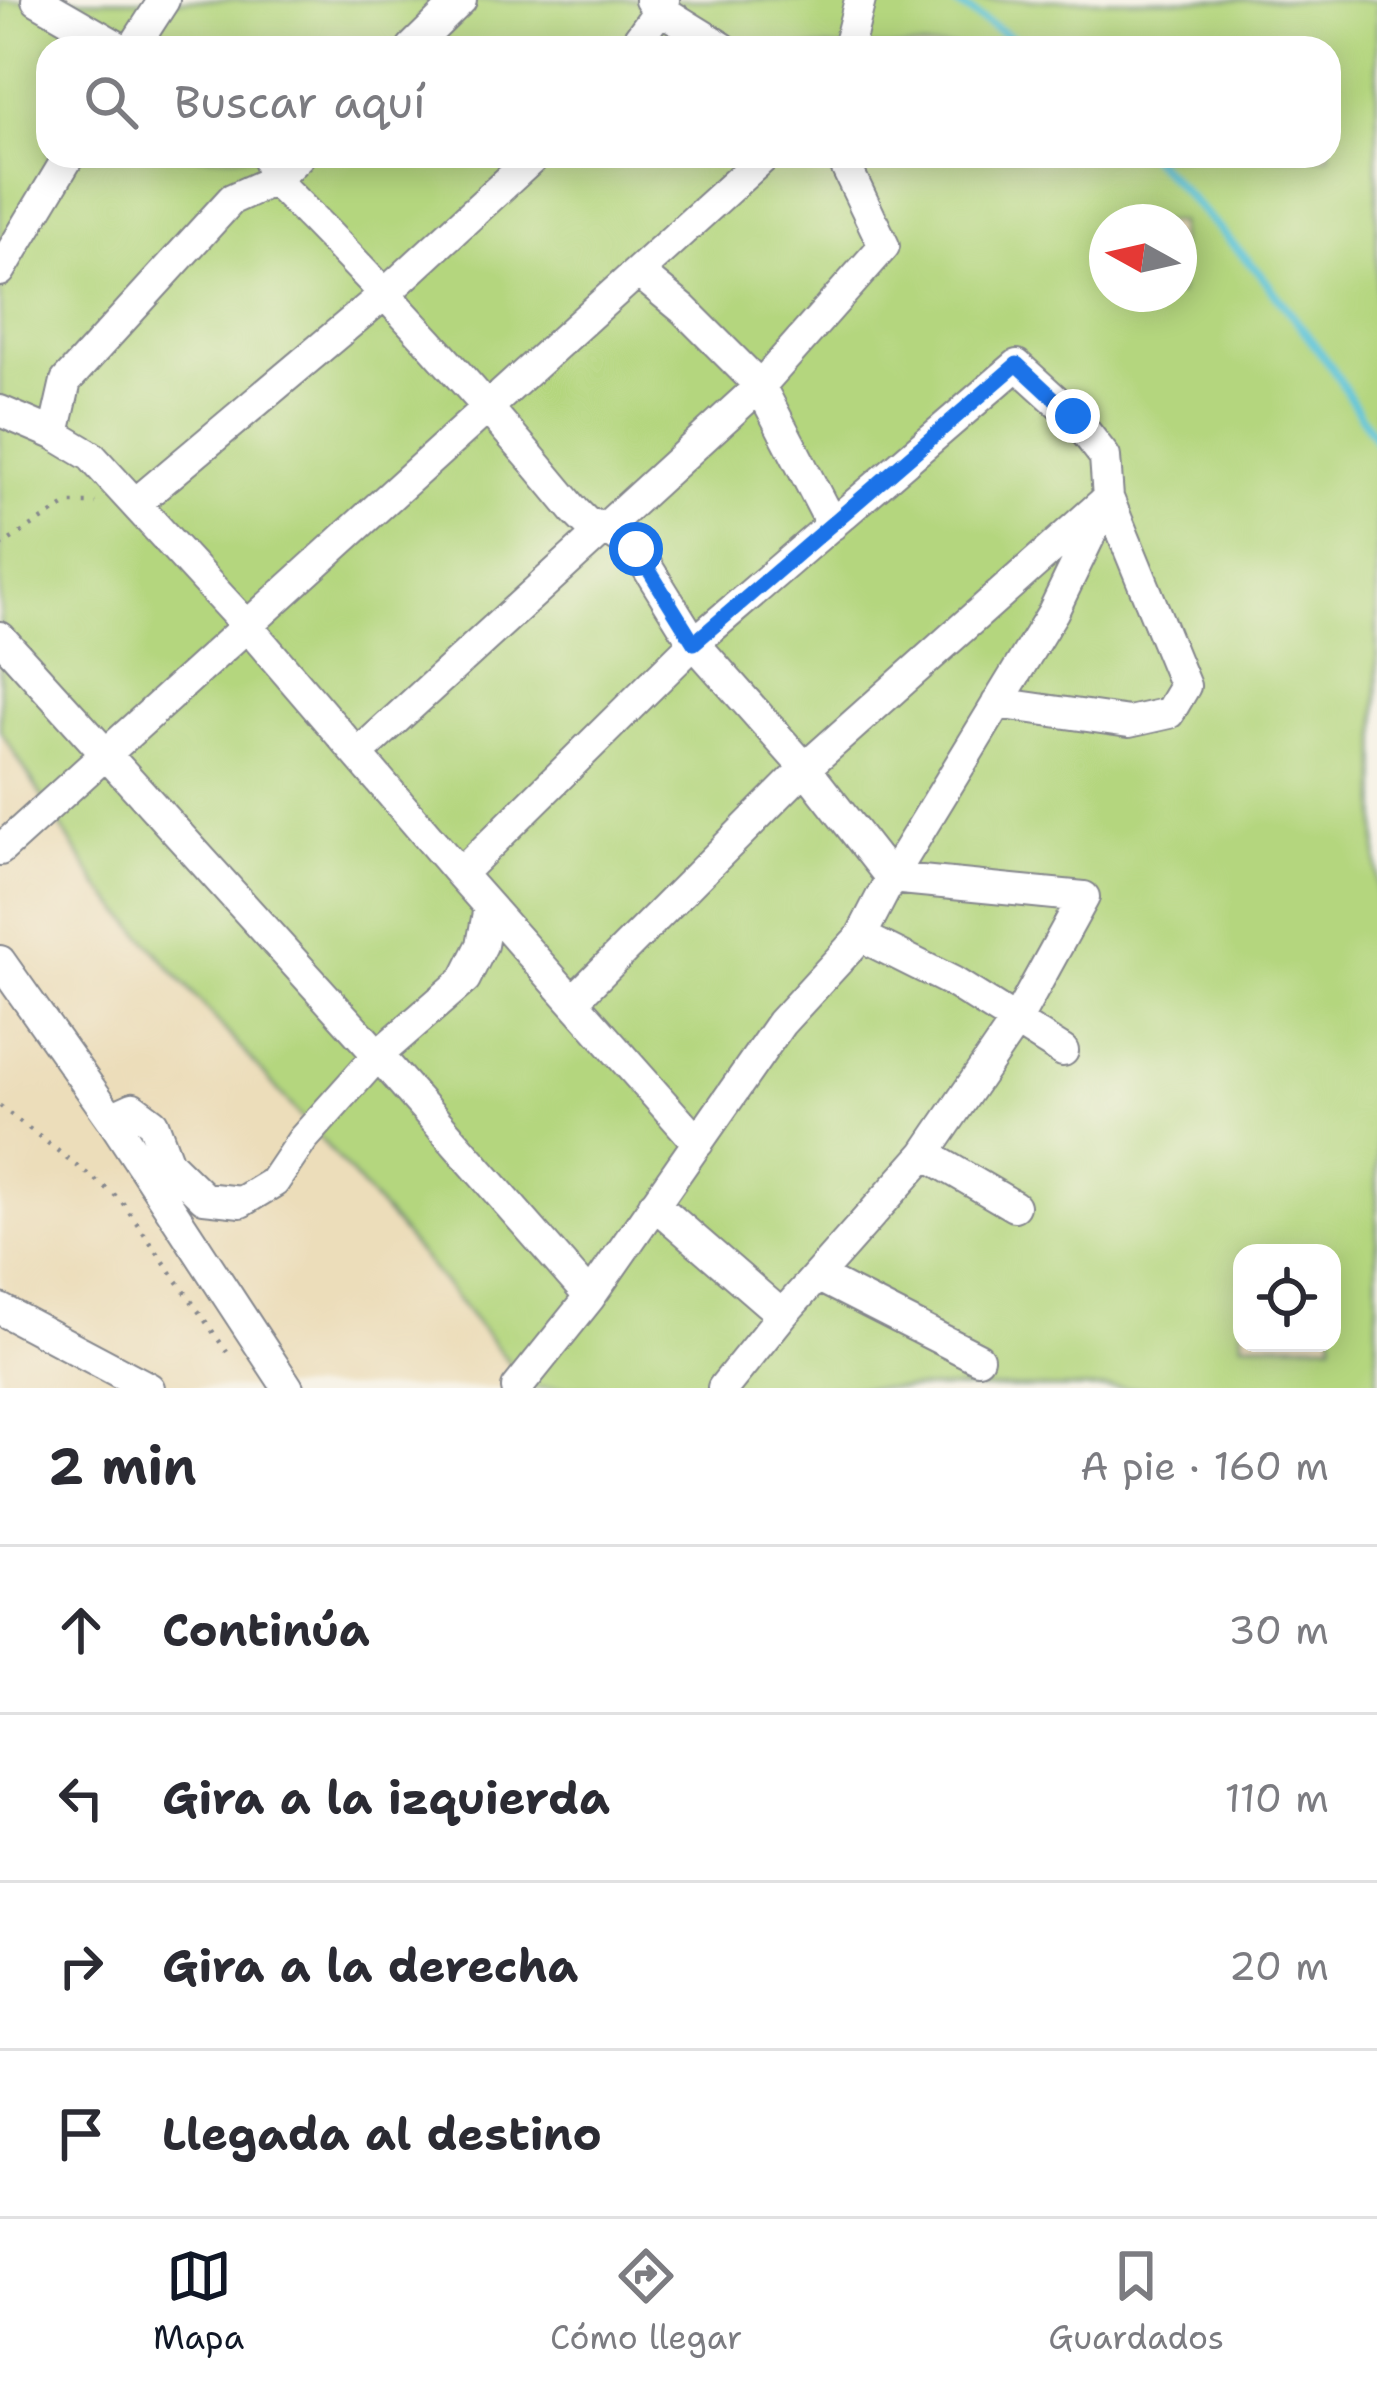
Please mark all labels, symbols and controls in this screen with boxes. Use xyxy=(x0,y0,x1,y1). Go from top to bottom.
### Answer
search box xyxy=(36,36,1341,168)
icon: search xyxy=(78,69,144,135)
text: Buscar aquí xyxy=(174,72,426,132)
north arrow xyxy=(1089,204,1197,312)
route end xyxy=(1046,389,1100,443)
route start xyxy=(609,522,663,576)
map controls xyxy=(1233,1244,1341,1352)
button: locate xyxy=(1233,1244,1341,1352)
text: 2 min xyxy=(48,1432,197,1500)
text: A pie · 160 m xyxy=(1080,1440,1329,1492)
icon: ahead xyxy=(48,1597,114,1663)
text: Continúa xyxy=(162,1600,370,1660)
text: 30 m xyxy=(1228,1604,1329,1656)
icon: left xyxy=(48,1765,114,1831)
text: Gira a la izquierda xyxy=(162,1768,610,1828)
text: 110 m xyxy=(1225,1772,1329,1824)
icon: right xyxy=(48,1933,114,1999)
text: Gira a la derecha xyxy=(162,1936,578,1996)
text: 20 m xyxy=(1229,1940,1329,1992)
icon: arrive xyxy=(48,2101,114,2167)
text: Llegada al destino xyxy=(162,2104,602,2164)
tab: Mapa xyxy=(153,2243,244,2360)
tab: Cómo llegar xyxy=(550,2243,742,2360)
tab: Guardados xyxy=(1048,2243,1224,2360)

